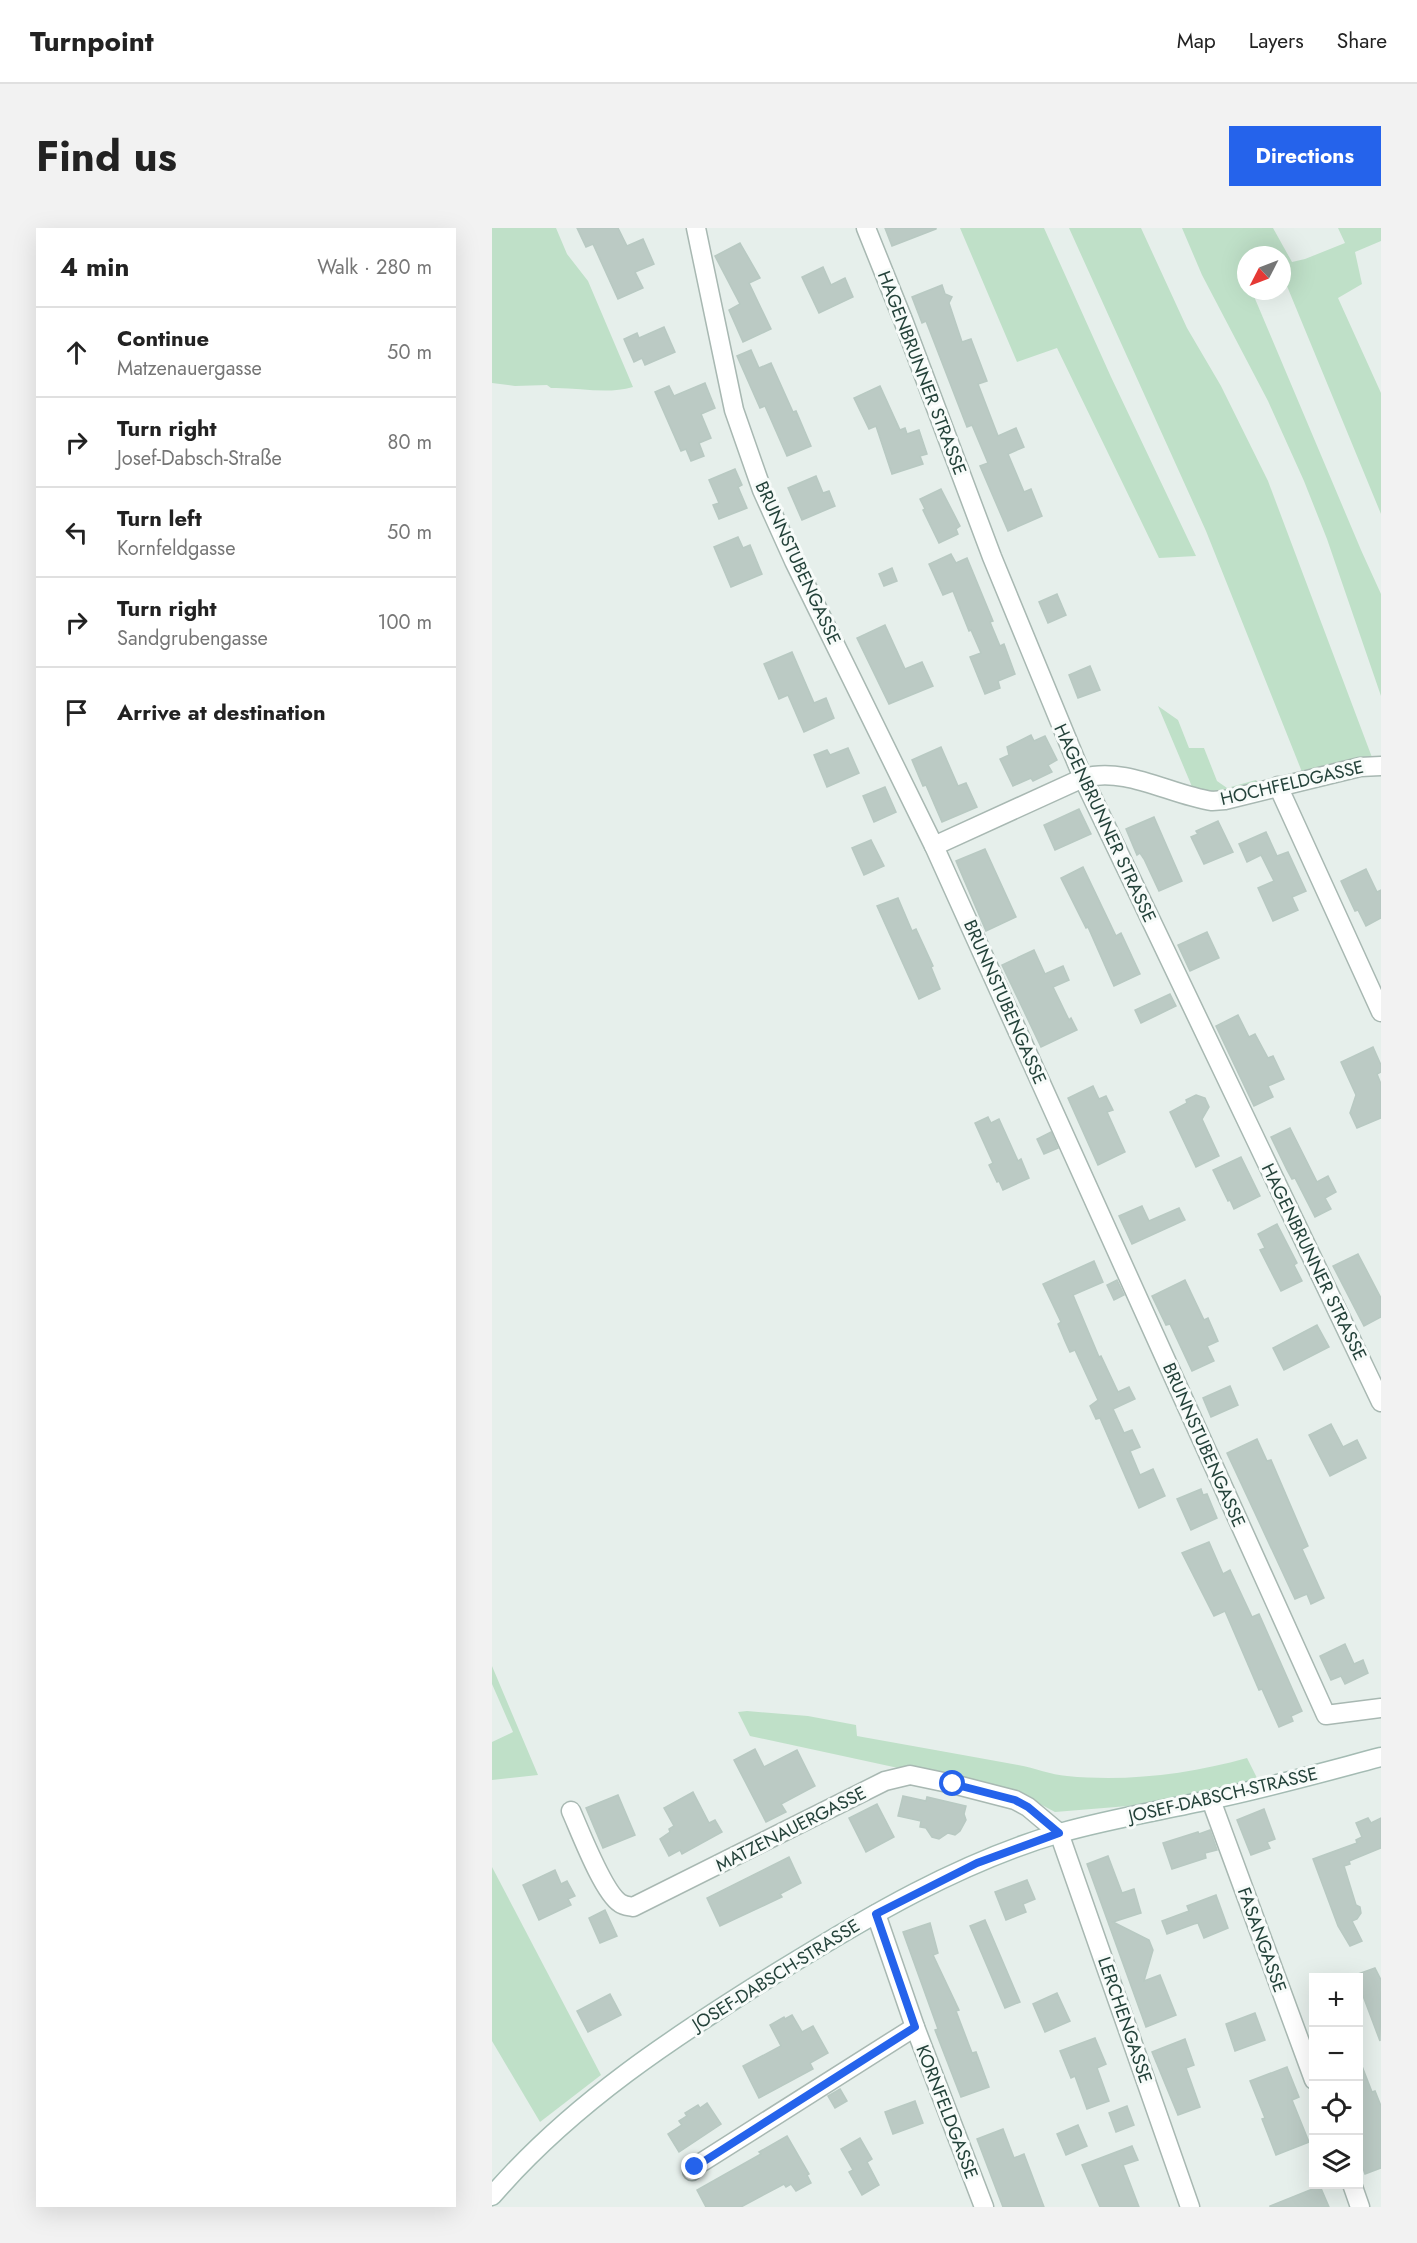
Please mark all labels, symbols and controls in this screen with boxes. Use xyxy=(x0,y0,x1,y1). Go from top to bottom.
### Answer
text: Turnpoint xyxy=(30,21,154,62)
text: Map xyxy=(1177,26,1216,56)
text: Layers xyxy=(1249,26,1304,56)
text: Share xyxy=(1337,26,1387,56)
text: Find us xyxy=(36,126,177,187)
button: Directions xyxy=(1229,126,1381,186)
north arrow xyxy=(1237,246,1291,300)
text: 4 min xyxy=(60,248,129,286)
text: Walk · 280 m xyxy=(317,253,432,282)
street label: HAGENBRUNNER STRASSE xyxy=(871,267,973,479)
text: Continue xyxy=(117,322,209,354)
icon: ahead xyxy=(60,336,93,369)
text: 50 m xyxy=(387,338,432,367)
text: Matzenauergasse xyxy=(117,354,262,383)
text: Turn right xyxy=(117,412,217,444)
icon: right xyxy=(60,426,93,459)
text: 80 m xyxy=(387,428,432,457)
text: Josef-Dabsch-Straße xyxy=(117,444,282,473)
street label: BRUNNSTUBENGASSE xyxy=(749,477,847,649)
text: Turn left xyxy=(117,502,202,534)
icon: left xyxy=(60,516,93,549)
text: 50 m xyxy=(387,518,432,547)
text: Kornfeldgasse xyxy=(117,534,235,563)
text: Turn right xyxy=(117,592,217,624)
icon: right xyxy=(60,606,93,639)
text: 100 m xyxy=(377,608,432,637)
text: Sandgrubengasse xyxy=(117,624,268,653)
icon: arrive xyxy=(60,696,93,729)
text: Arrive at destination xyxy=(117,696,326,728)
street label: HAGENBRUNNER STRASSE xyxy=(1047,719,1163,927)
street label: HOCHFELDGASSE xyxy=(1218,754,1366,812)
street label: BRUNNSTUBENGASSE xyxy=(957,916,1053,1088)
street label: HAGENBRUNNER STRASSE xyxy=(1255,1159,1373,1365)
street label: BRUNNSTUBENGASSE xyxy=(1156,1359,1252,1531)
street label: JOSEF-DABSCH-STRASSE xyxy=(1124,1761,1320,1830)
route start xyxy=(939,1770,965,1796)
street label: MATZENAUERGASSE xyxy=(711,1780,871,1878)
street label: FASANGASSE xyxy=(1231,1884,1293,1996)
street label: JOSEF-DABSCH-STRASSE xyxy=(685,1913,865,2038)
street label: LERCHENGASSE xyxy=(1091,1953,1159,2087)
map controls xyxy=(1309,1973,1363,2189)
button: + xyxy=(1309,1973,1363,2027)
button: − xyxy=(1309,2027,1363,2081)
street label: KORNFELDGASSE xyxy=(909,2041,985,2183)
button: locate xyxy=(1309,2081,1363,2135)
button: layers xyxy=(1309,2135,1363,2189)
route end xyxy=(681,2153,707,2179)

